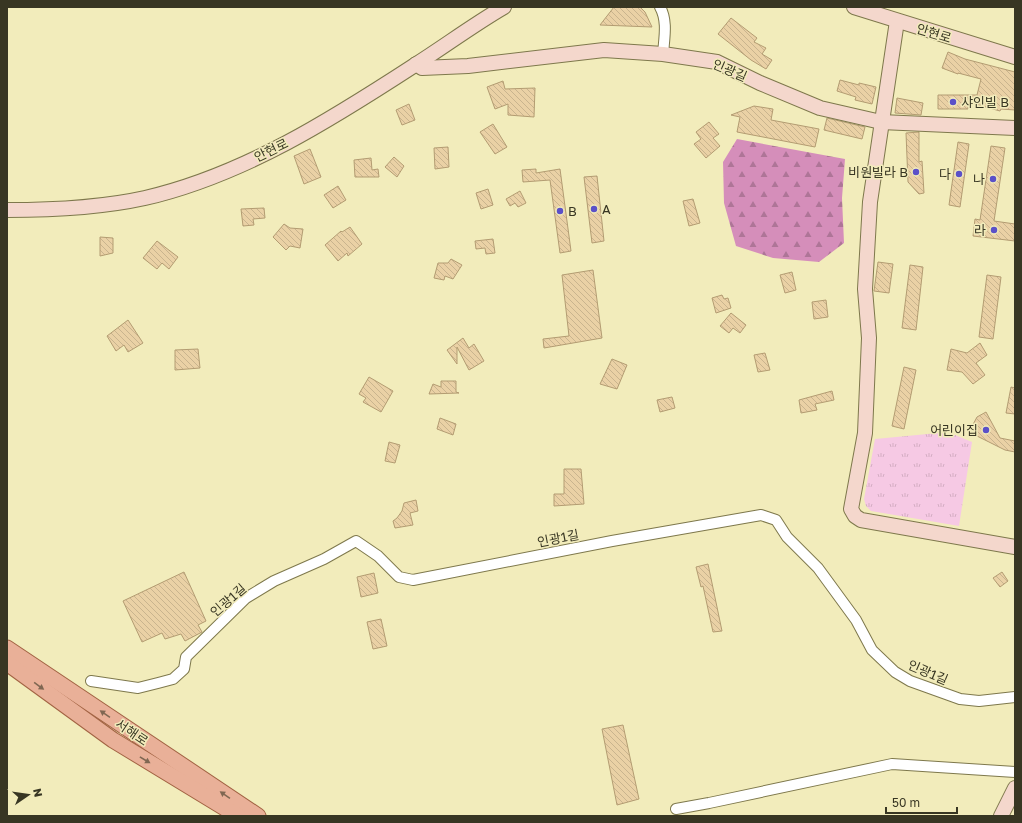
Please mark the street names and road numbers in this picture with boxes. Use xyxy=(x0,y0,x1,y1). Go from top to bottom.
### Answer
street label: 안현로 xyxy=(914,20,954,46)
street label: 인광길 xyxy=(710,56,750,84)
street label: 안현로 xyxy=(251,135,291,165)
street label: 인광1길 xyxy=(536,526,580,550)
street label: 인광1길 xyxy=(207,580,249,620)
street label: 인광1길 xyxy=(905,656,951,688)
street label: 서해로 xyxy=(113,715,151,749)

